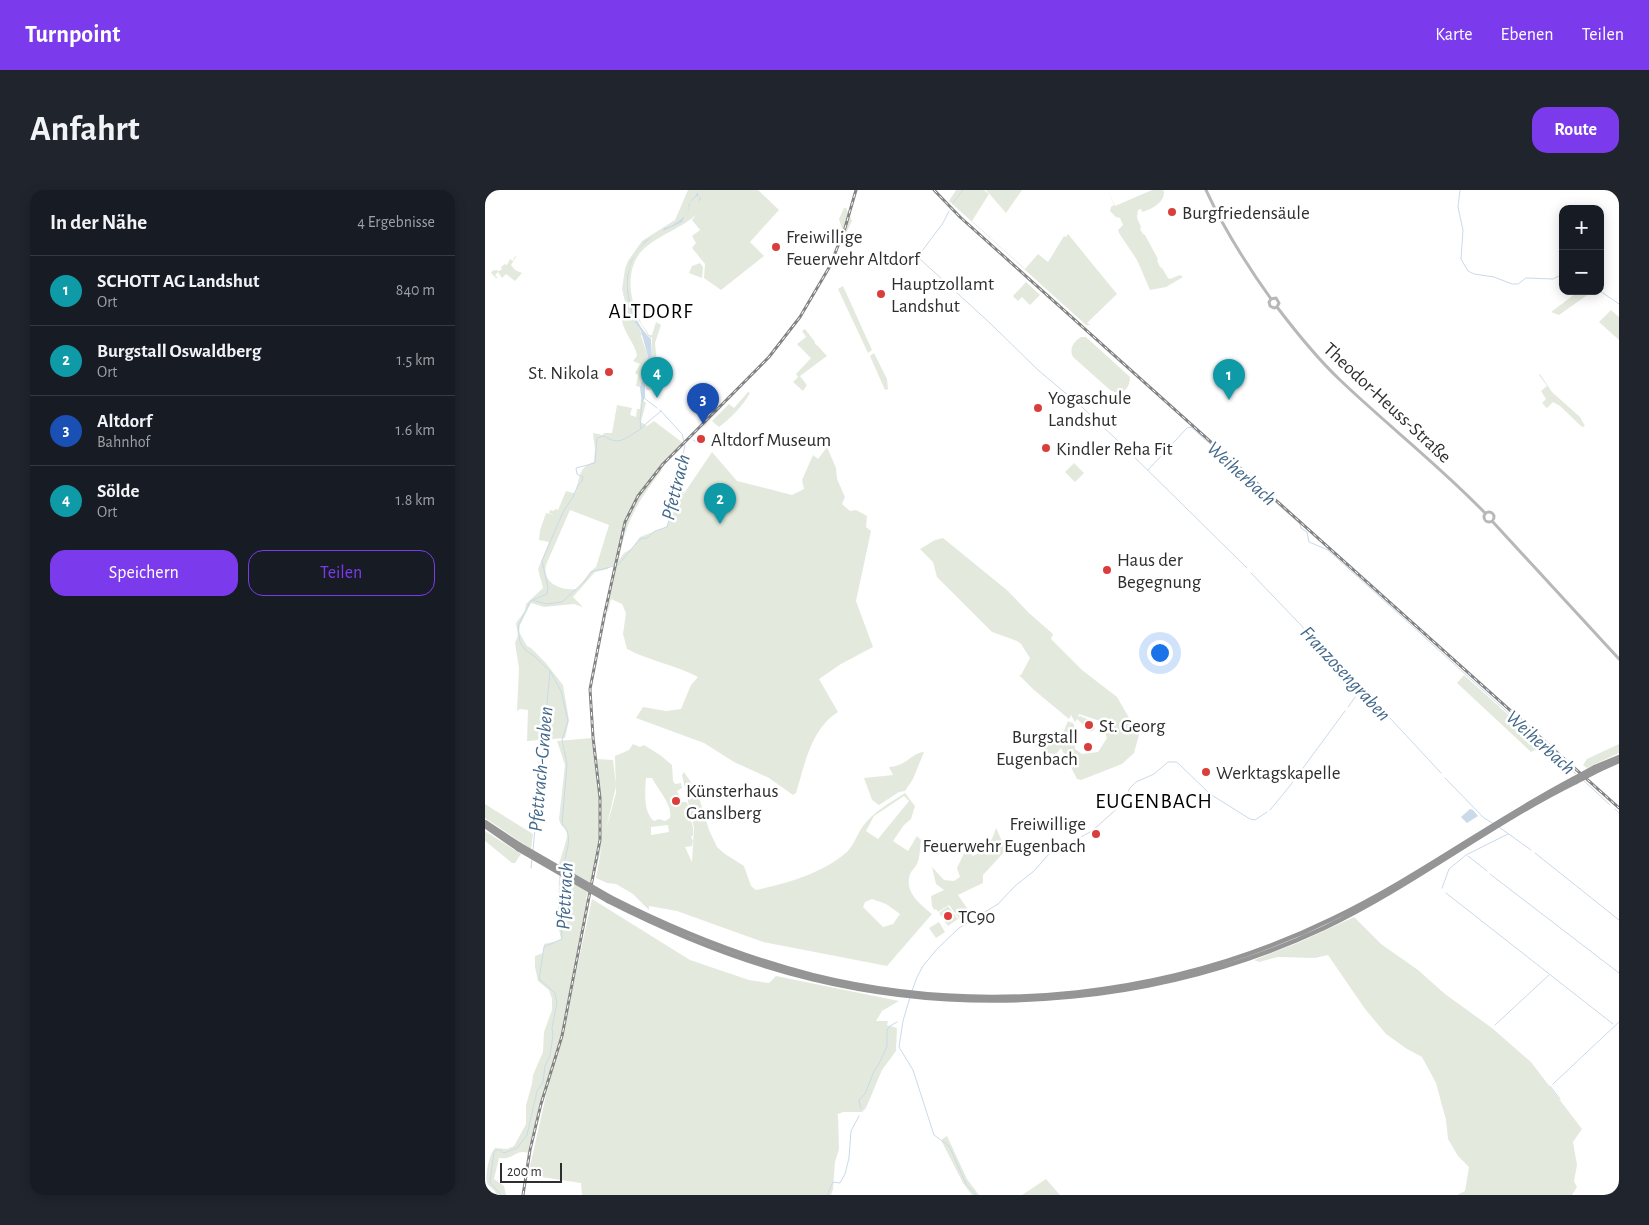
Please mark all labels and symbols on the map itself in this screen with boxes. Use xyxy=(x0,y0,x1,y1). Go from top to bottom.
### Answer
place label: Burgfriedensäule xyxy=(1182,204,1310,223)
marker: Burgfriedensäule xyxy=(1166,206,1178,218)
place label: Freiwillige Feuerwehr Altdorf xyxy=(786,228,921,269)
marker: Freiwillige Feuerwehr Altdorf xyxy=(770,241,782,253)
place label: Hauptzollamt Landshut xyxy=(891,275,994,316)
marker: Hauptzollamt Landshut xyxy=(875,288,887,300)
district label: ALTDORF xyxy=(609,301,693,322)
street label: Theodor-Heuss-Straße xyxy=(1319,339,1454,467)
pin: 4 xyxy=(641,357,673,398)
pin: 1 xyxy=(1213,359,1245,400)
place label: St. Nikola xyxy=(528,364,599,383)
marker: St. Nikola xyxy=(603,366,615,378)
pin: 3 xyxy=(687,383,719,424)
place label: Yogaschule Landshut xyxy=(1048,389,1131,430)
marker: Yogaschule Landshut xyxy=(1032,402,1044,414)
place label: Altdorf Museum xyxy=(711,431,831,450)
marker: Altdorf Museum xyxy=(695,433,707,445)
water label: Weiherbach xyxy=(1203,438,1280,510)
place label: Kindler Reha Fit xyxy=(1056,440,1173,459)
marker: Kindler Reha Fit xyxy=(1040,442,1052,454)
water label: Pfettrach xyxy=(658,452,694,522)
pin: 2 xyxy=(704,483,736,524)
place label: Haus der Begegnung xyxy=(1117,551,1202,592)
marker: Haus der Begegnung xyxy=(1101,564,1113,576)
water label: Franzosengraben xyxy=(1296,622,1394,725)
your location xyxy=(1147,640,1173,666)
water label: Pfettrach-Graben xyxy=(526,706,556,833)
water label: Weiherbach xyxy=(1502,707,1579,779)
place label: St. Georg xyxy=(1099,717,1166,736)
marker: St. Georg xyxy=(1083,719,1095,731)
place label: Burgstall Eugenbach xyxy=(996,728,1078,769)
marker: Burgstall Eugenbach xyxy=(1082,741,1094,753)
place label: Werktagskapelle xyxy=(1216,764,1340,783)
marker: Werktagskapelle xyxy=(1200,766,1212,778)
place label: Künsterhaus Ganslberg xyxy=(686,782,779,823)
district label: EUGENBACH xyxy=(1095,791,1213,812)
marker: Künsterhaus Ganslberg xyxy=(670,795,682,807)
place label: Freiwillige Feuerwehr Eugenbach xyxy=(923,815,1086,856)
marker: Freiwillige Feuerwehr Eugenbach xyxy=(1090,828,1102,840)
water label: Pfettrach xyxy=(553,862,577,930)
place label: TC90 xyxy=(958,908,995,927)
marker: TC90 xyxy=(942,910,954,922)
scale bar xyxy=(500,1160,563,1183)

